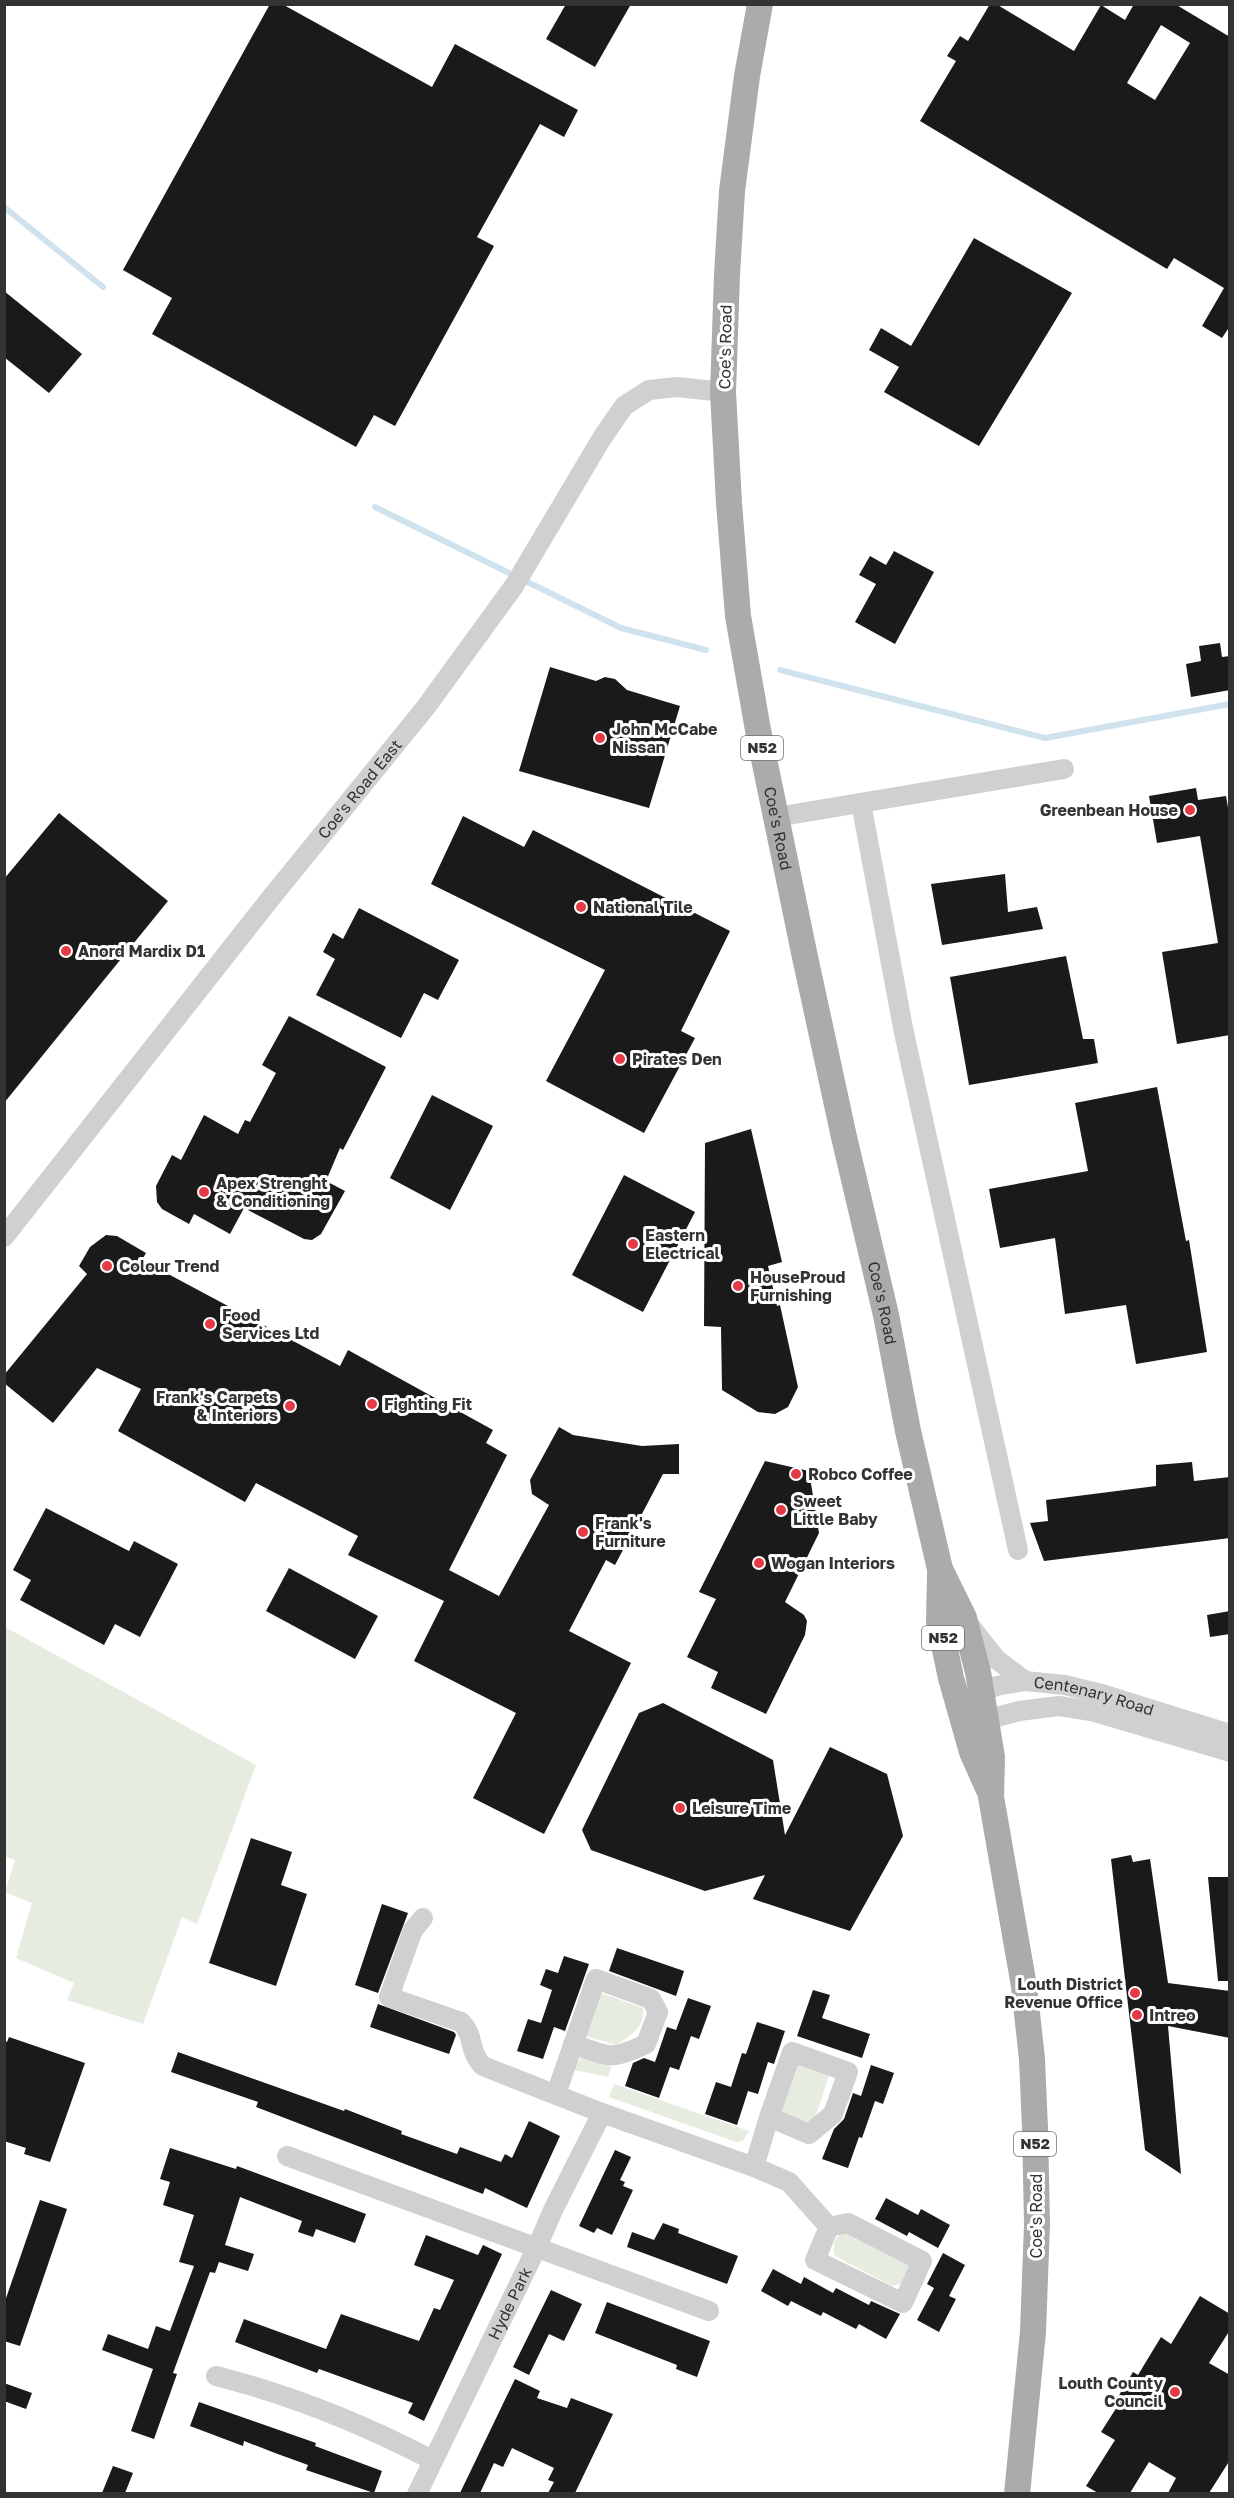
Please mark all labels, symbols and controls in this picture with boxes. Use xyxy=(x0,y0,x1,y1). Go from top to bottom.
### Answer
street label: Coe's Road xyxy=(714,304,736,390)
place label: John McCabe Nissan xyxy=(612,719,717,757)
marker: John McCabe Nissan xyxy=(593,731,607,745)
street label: Coe's Road East xyxy=(313,735,406,843)
road number: N52 xyxy=(741,736,783,760)
street label: Coe's Road xyxy=(760,785,797,872)
place label: Greenbean House xyxy=(1040,800,1178,820)
marker: Greenbean House xyxy=(1183,803,1197,817)
place label: National Tile xyxy=(593,897,693,917)
marker: National Tile xyxy=(574,900,588,914)
place label: Anord Mardix D1 xyxy=(78,941,205,961)
marker: Anord Mardix D1 xyxy=(59,944,73,958)
place label: Pirates Den xyxy=(632,1049,722,1069)
marker: Pirates Den xyxy=(613,1052,627,1066)
place label: Apex Strenght & Conditioning xyxy=(216,1173,330,1211)
marker: Apex Strenght & Conditioning xyxy=(197,1185,211,1199)
place label: Eastern Electrical xyxy=(645,1225,720,1263)
marker: Eastern Electrical xyxy=(626,1237,640,1251)
place label: Colour Trend xyxy=(119,1256,219,1276)
marker: Colour Trend xyxy=(100,1259,114,1273)
street label: Coe's Road xyxy=(864,1259,901,1346)
place label: HouseProud Furnishing xyxy=(750,1267,846,1305)
marker: HouseProud Furnishing xyxy=(731,1279,745,1293)
place label: Food Services Ltd xyxy=(222,1305,319,1343)
marker: Food Services Ltd xyxy=(203,1317,217,1331)
place label: Frank's Carpets & Interiors xyxy=(156,1387,278,1425)
place label: Fighting Fit xyxy=(384,1394,472,1414)
marker: Fighting Fit xyxy=(365,1397,379,1411)
marker: Frank's Carpets & Interiors xyxy=(283,1399,297,1413)
place label: Robco Coffee xyxy=(808,1464,913,1484)
marker: Robco Coffee xyxy=(789,1467,803,1481)
place label: Sweet Little Baby xyxy=(793,1491,878,1529)
marker: Sweet Little Baby xyxy=(774,1503,788,1517)
place label: Frank's Furniture xyxy=(595,1513,666,1551)
marker: Frank's Furniture xyxy=(576,1525,590,1539)
place label: Wogan Interiors xyxy=(771,1553,895,1573)
marker: Wogan Interiors xyxy=(752,1556,766,1570)
road number: N52 xyxy=(922,1626,964,1650)
street label: Centenary Road xyxy=(1033,1672,1157,1720)
place label: Leisure Time xyxy=(692,1798,791,1818)
marker: Leisure Time xyxy=(673,1801,687,1815)
place label: Louth District Revenue Office xyxy=(1004,1974,1123,2012)
marker: Louth District Revenue Office xyxy=(1128,1986,1142,2000)
place label: Intreo xyxy=(1149,2005,1196,2025)
marker: Intreo xyxy=(1130,2008,1144,2022)
road number: N52 xyxy=(1014,2132,1056,2156)
street label: Coe's Road xyxy=(1026,2174,1046,2258)
street label: Hyde Park xyxy=(483,2264,536,2343)
place label: Louth County Council xyxy=(1058,2373,1164,2411)
marker: Louth County Council xyxy=(1168,2385,1182,2399)

